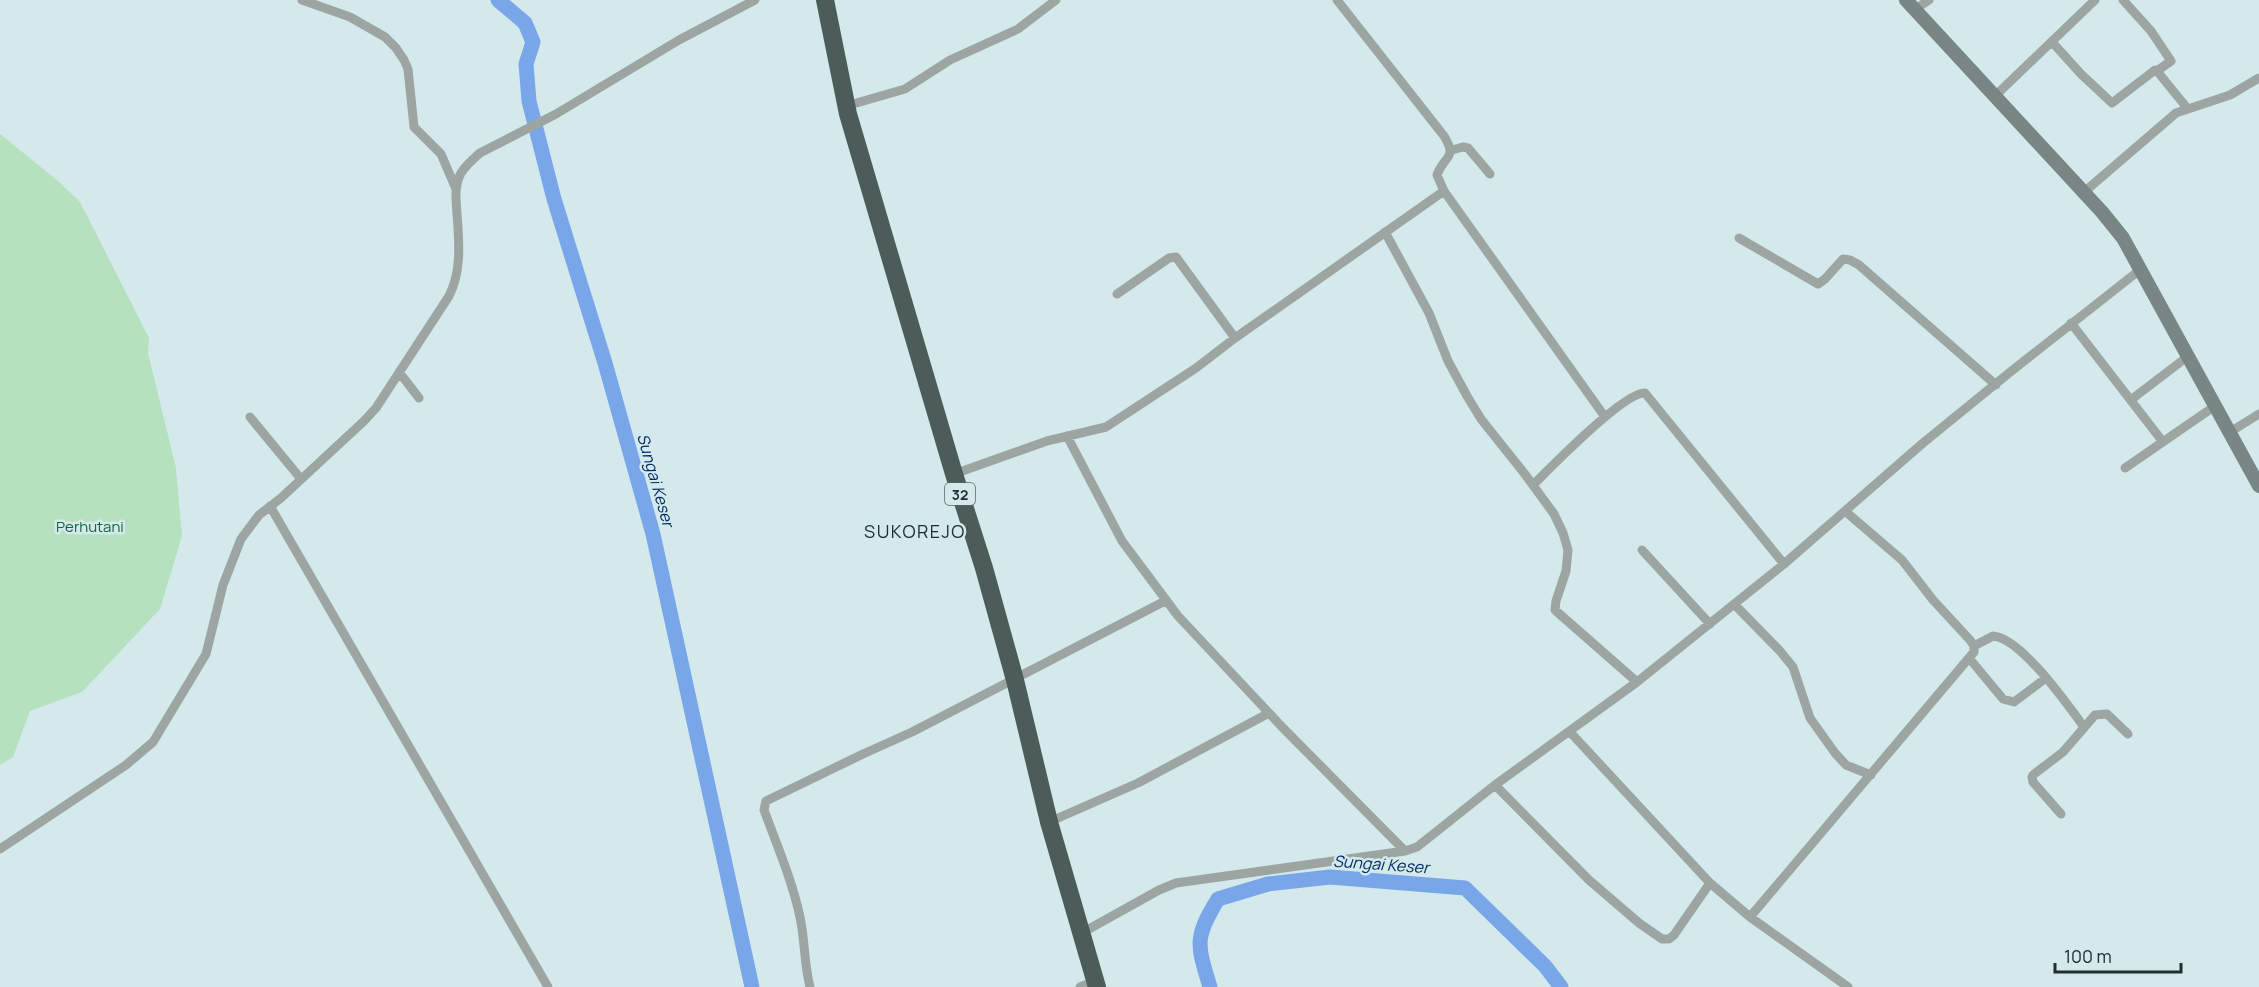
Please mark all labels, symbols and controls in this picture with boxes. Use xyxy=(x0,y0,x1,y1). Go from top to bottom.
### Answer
water label: Sungai Keser xyxy=(632,431,680,531)
road number: 32 xyxy=(945,483,975,505)
park label: Perhutani xyxy=(56,516,124,537)
district label: SUKOREJO xyxy=(864,519,966,543)
water label: Sungai Keser xyxy=(1332,850,1432,878)
scale bar xyxy=(2055,936,2181,974)
text: 100 m xyxy=(2064,944,2112,968)

